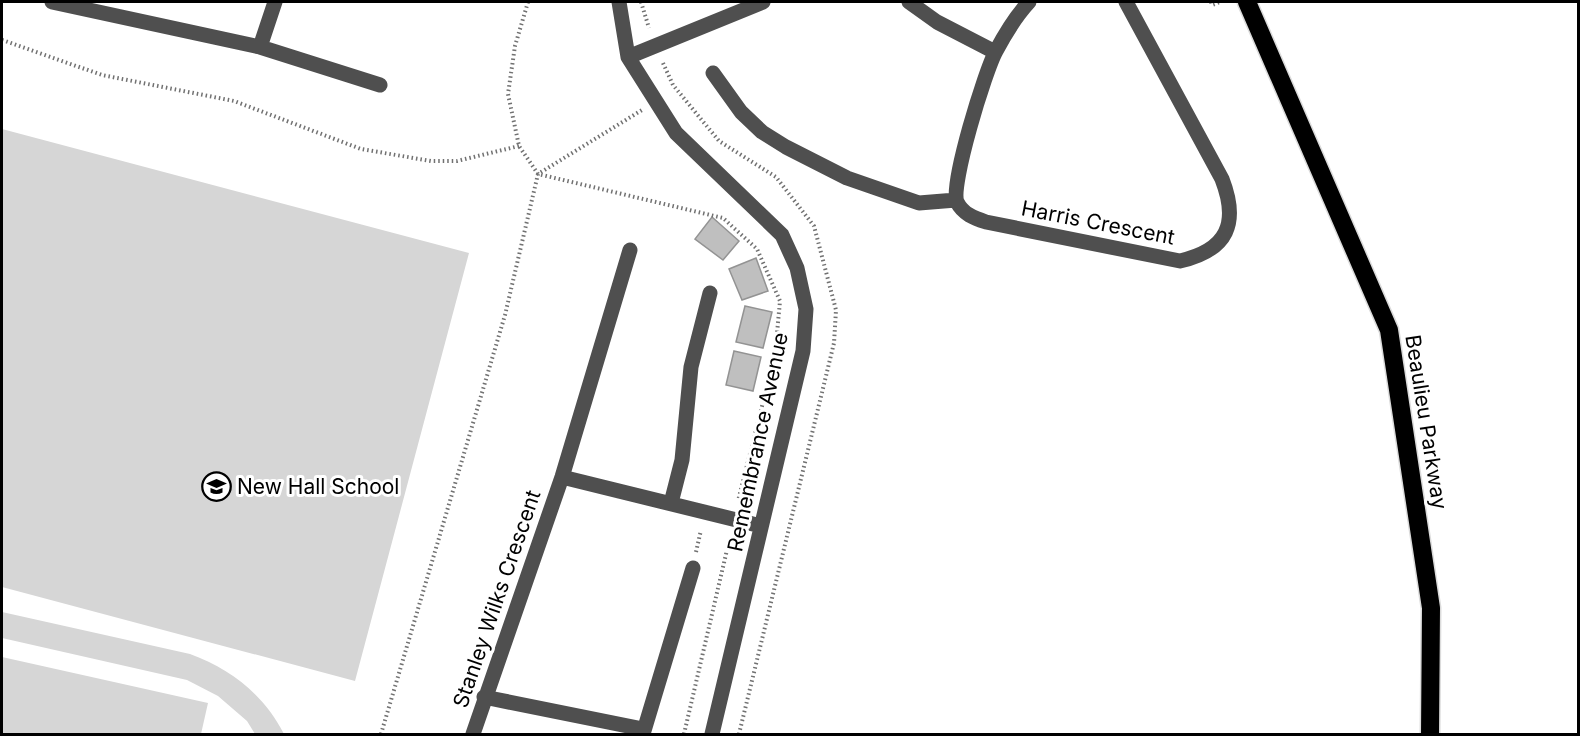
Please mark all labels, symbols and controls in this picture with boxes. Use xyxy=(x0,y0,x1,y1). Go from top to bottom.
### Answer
street label: Harris Crescent xyxy=(1019,195,1177,250)
street label: Remembrance Avenue xyxy=(722,330,793,554)
street label: Beaulieu Parkway xyxy=(1400,333,1453,511)
school or university icon: New Hall School xyxy=(200,471,232,503)
place label: New Hall School xyxy=(237,474,399,499)
street label: Stanley Wilks Crescent xyxy=(448,487,546,711)

